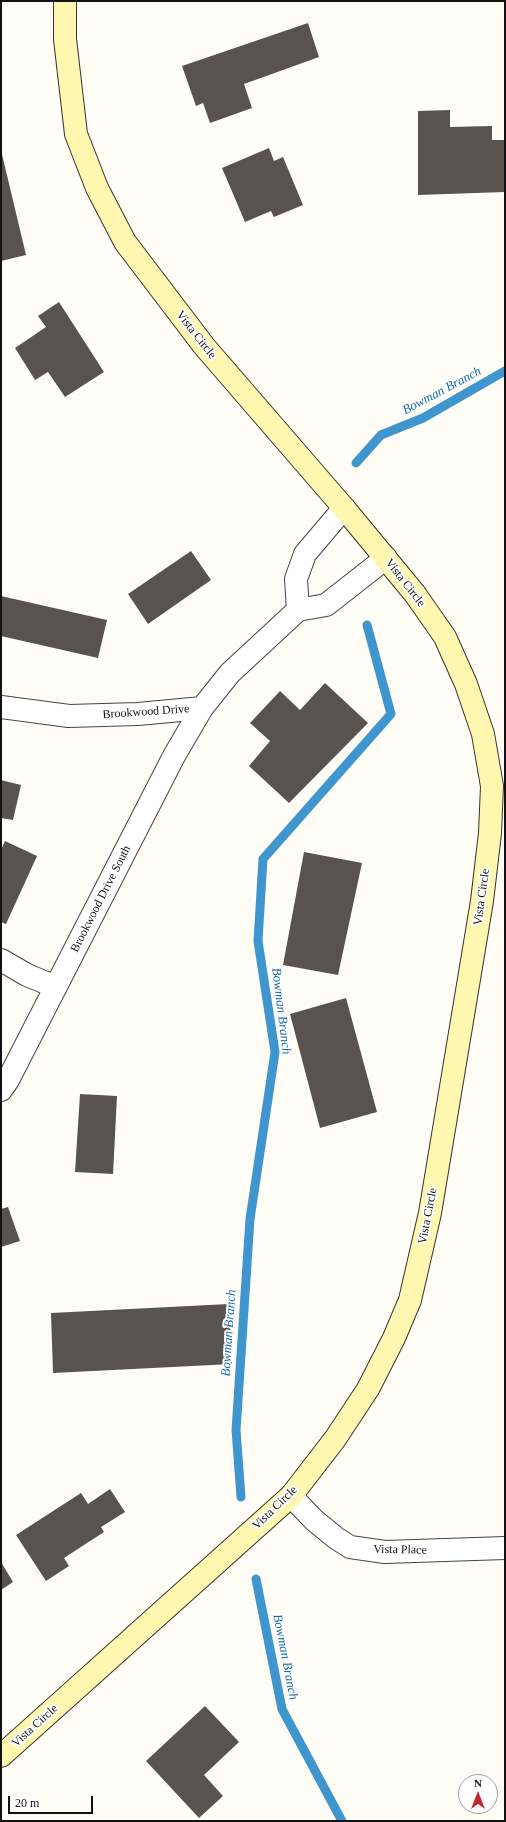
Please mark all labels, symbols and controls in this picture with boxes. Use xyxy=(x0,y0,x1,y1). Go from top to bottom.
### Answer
street label: Vista Circle xyxy=(173,308,219,362)
water label: Bowman Branch xyxy=(400,364,484,418)
street label: Vista Circle xyxy=(382,556,428,610)
street label: Brookwood Drive xyxy=(102,702,190,722)
street label: Brookwood Drive South xyxy=(68,843,134,955)
street label: Vista Circle xyxy=(471,868,493,926)
water label: Bowman Branch xyxy=(268,967,294,1055)
street label: Vista Circle xyxy=(416,1187,440,1245)
water label: Bowman Branch xyxy=(218,1289,240,1377)
street label: Vista Circle xyxy=(250,1483,300,1533)
street label: Vista Place xyxy=(373,1542,427,1558)
water label: Bowman Branch xyxy=(269,1613,301,1701)
street label: Vista Circle xyxy=(9,1702,61,1750)
north arrow xyxy=(458,1774,498,1814)
text: N xyxy=(474,1777,482,1789)
scale bar xyxy=(10,1788,95,1814)
text: 20 m xyxy=(15,1796,39,1810)

